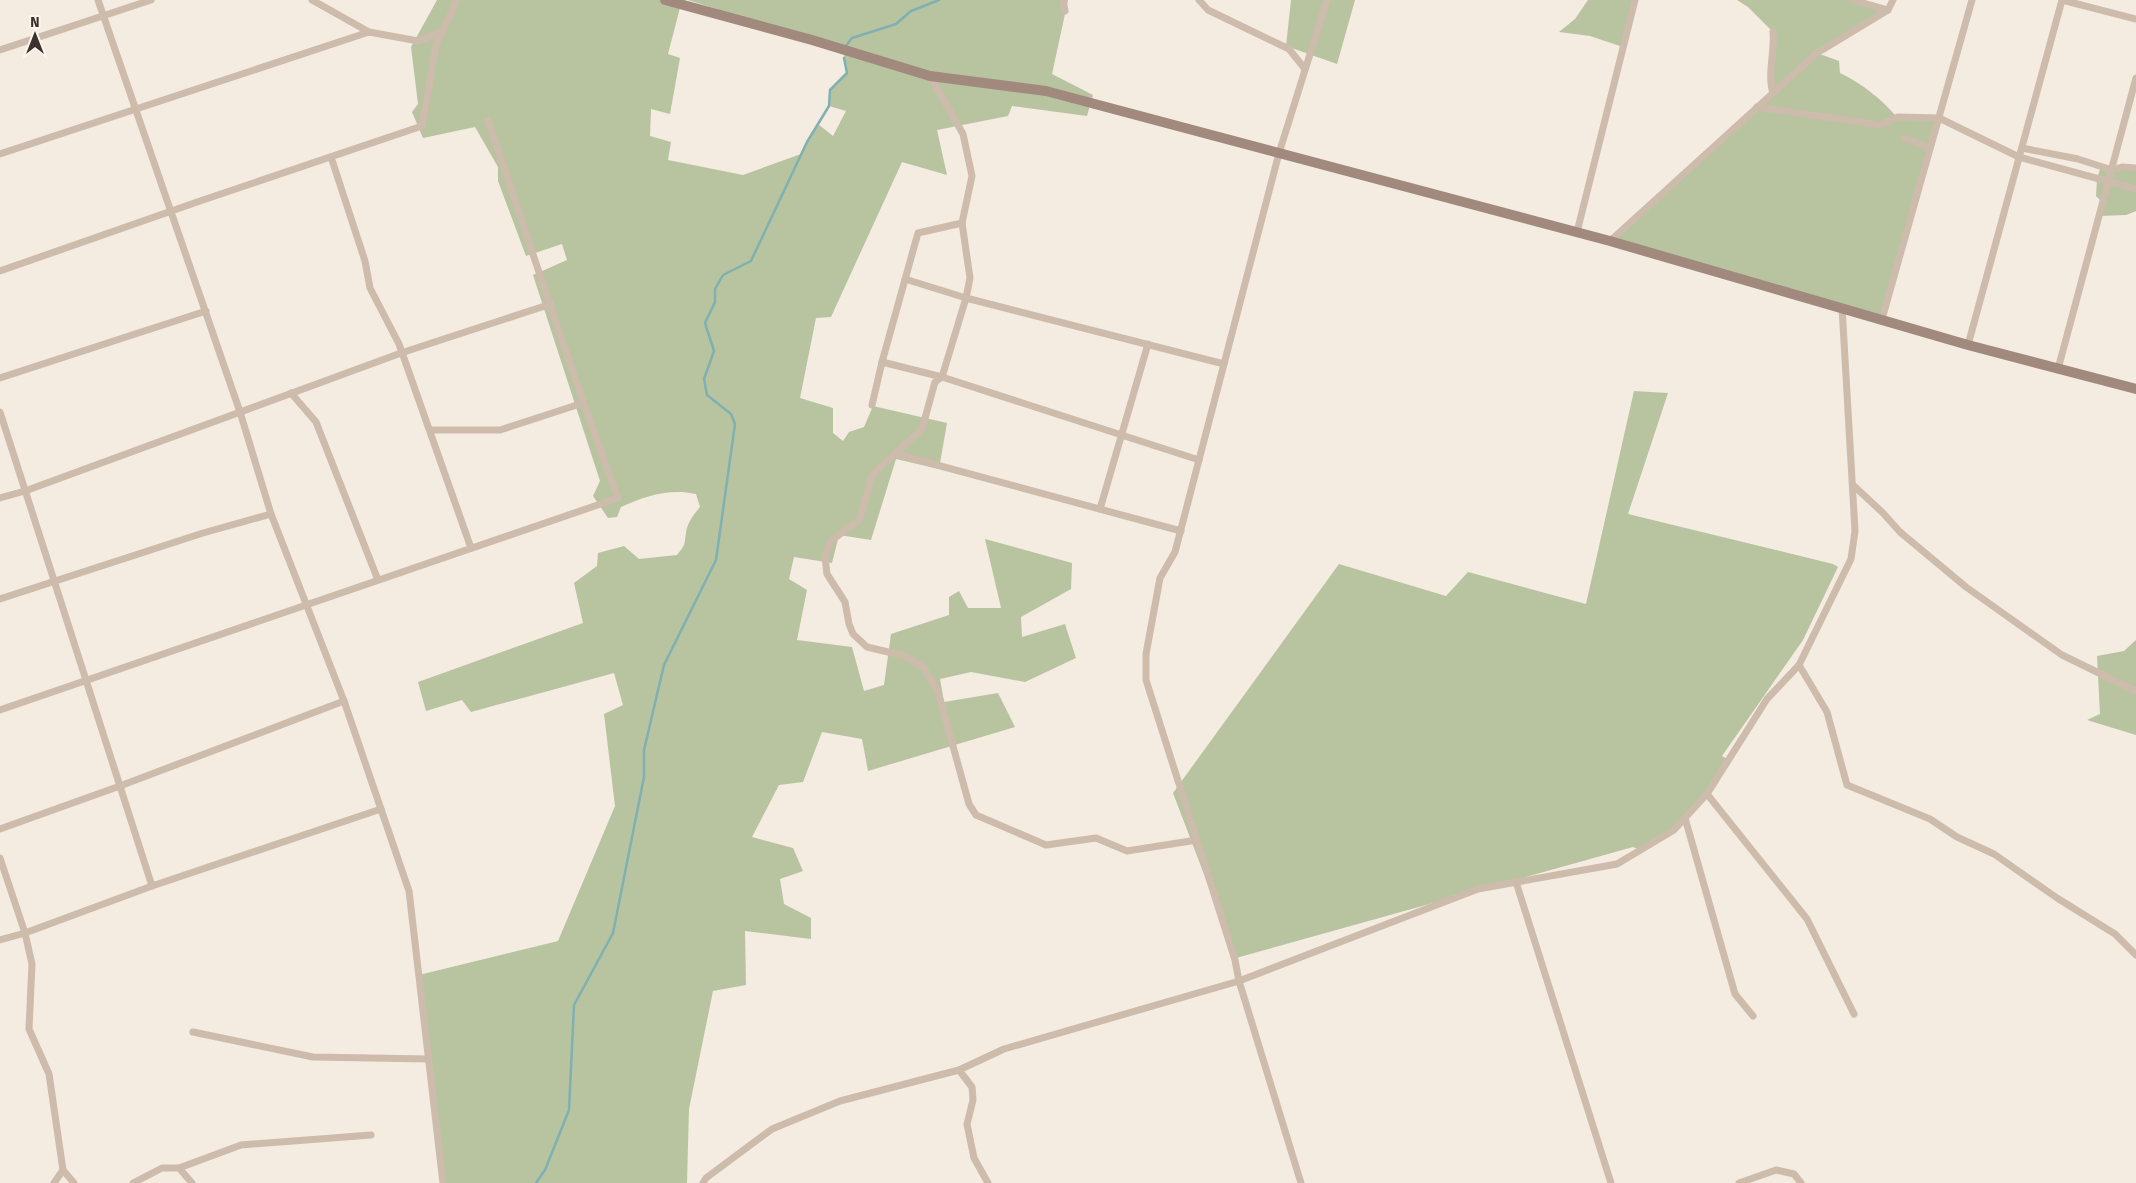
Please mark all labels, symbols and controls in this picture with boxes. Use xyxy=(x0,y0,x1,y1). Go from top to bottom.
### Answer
north arrow xyxy=(10,10,60,60)
text: N xyxy=(30,14,40,31)

